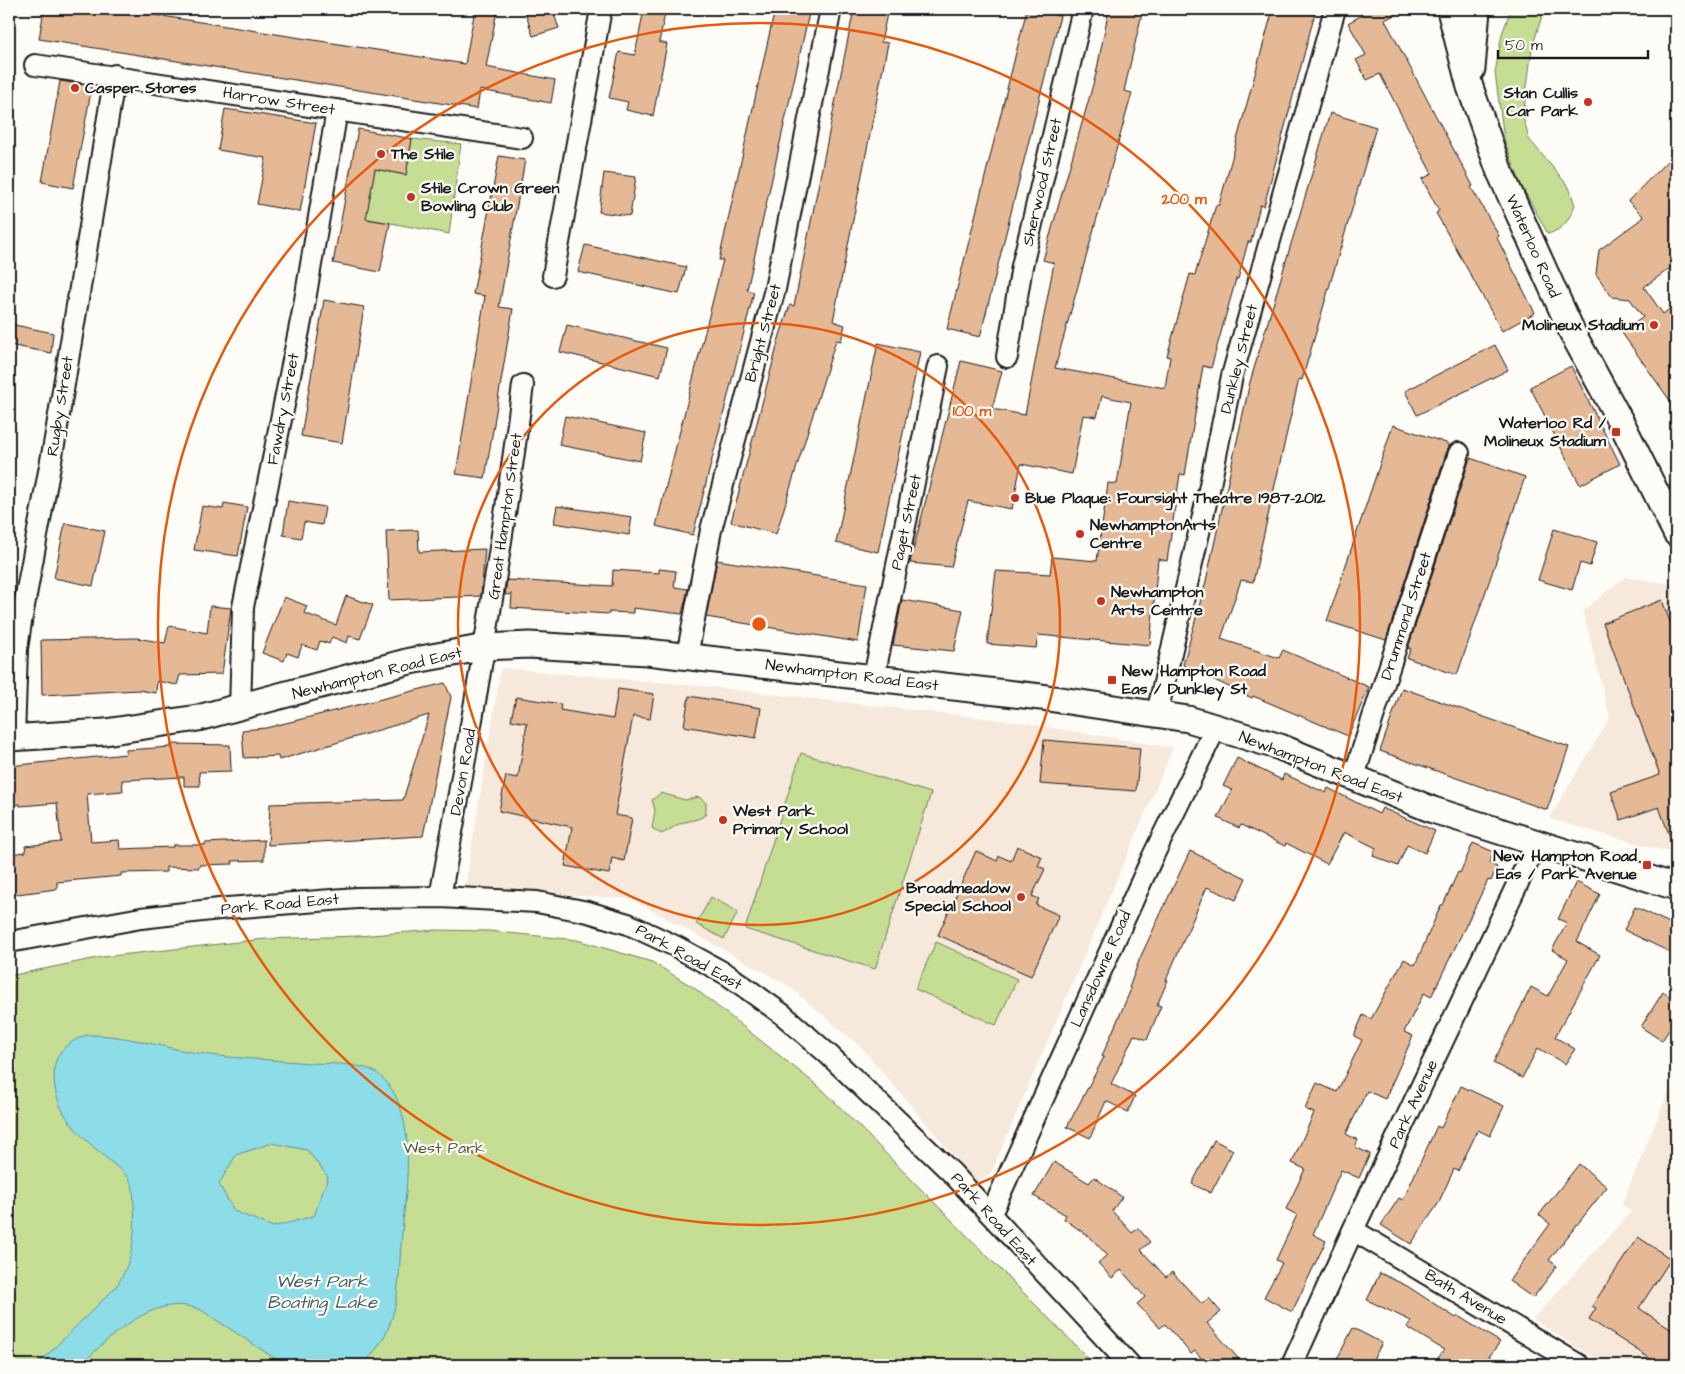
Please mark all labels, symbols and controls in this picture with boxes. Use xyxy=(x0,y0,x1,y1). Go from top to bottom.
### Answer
scale bar xyxy=(1498,28,1648,60)
text: 50 m xyxy=(1505,35,1543,56)
place label: Casper Stores xyxy=(85,77,197,99)
street label: Harrow Street xyxy=(221,81,337,121)
marker: Casper Stores xyxy=(69,82,81,94)
place label: Stan Cullis Car Park xyxy=(1503,82,1578,122)
marker: Stan Cullis Car Park xyxy=(1582,96,1594,108)
street label: Sherwood Street xyxy=(1017,115,1068,248)
place label: The Stile xyxy=(390,143,455,165)
marker: The Stile xyxy=(375,148,387,160)
place label: Stile Crown Green Bowling Club xyxy=(420,177,559,219)
text: 200 m xyxy=(1160,189,1207,210)
marker: Stile Crown Green Bowling Club xyxy=(405,191,417,203)
street label: Waterloo Road xyxy=(1500,191,1566,301)
street label: Bright Street xyxy=(739,281,788,385)
street label: Dunkley Street xyxy=(1215,301,1264,416)
place label: Molineux Stadium xyxy=(1522,314,1645,336)
marker: Molineux Stadium xyxy=(1648,319,1660,331)
street label: Fawdry Street xyxy=(261,351,306,467)
street label: Rugby Street xyxy=(41,354,80,458)
text: 100 m xyxy=(953,401,992,422)
place label: Waterloo Rd / Molineux Stadium xyxy=(1484,412,1607,452)
marker: Waterloo Rd / Molineux Stadium xyxy=(1610,426,1622,438)
street label: Great Hampton Street xyxy=(482,431,528,601)
street label: Paget Street xyxy=(885,472,928,572)
place label: Blue Plaque: Foursight Theatre 1987-2012 xyxy=(1025,487,1326,511)
marker: Blue Plaque: Foursight Theatre 1987-2012 xyxy=(1009,492,1021,504)
place label: NewhamptonArts Centre xyxy=(1090,514,1216,554)
marker: NewhamptonArts Centre xyxy=(1074,528,1086,540)
street label: Drummond Street xyxy=(1375,549,1437,683)
place label: Newhampton Arts Centre xyxy=(1111,581,1204,621)
marker: Newhampton Arts Centre xyxy=(1095,595,1107,607)
centre of rings xyxy=(750,615,768,633)
street label: Newhampton Road East xyxy=(290,641,465,705)
street label: Newhampton Road East xyxy=(764,653,940,697)
place label: New Hampton Road Eas / Dunkley St xyxy=(1122,660,1267,701)
marker: New Hampton Road Eas / Dunkley St xyxy=(1106,674,1118,686)
street label: Newhampton Road East xyxy=(1236,726,1407,809)
street label: Devon Road xyxy=(445,727,481,817)
place label: West Park Primary School xyxy=(732,800,848,841)
marker: West Park Primary School xyxy=(717,814,729,826)
place label: New Hampton Road Eas / Park Avenue xyxy=(1493,845,1638,885)
marker: New Hampton Road Eas / Park Avenue xyxy=(1641,859,1653,871)
place label: Broadmeadow Special School xyxy=(904,877,1011,917)
street label: Park Road East xyxy=(220,888,341,920)
marker: Broadmeadow Special School xyxy=(1015,891,1027,903)
street label: Lansdowne Road xyxy=(1065,907,1137,1031)
street label: Park Road East xyxy=(632,919,747,996)
street label: Park Avenue xyxy=(1383,1056,1443,1152)
park label: West Park xyxy=(403,1137,485,1159)
street label: Park Road East xyxy=(946,1168,1042,1271)
street label: Bath Avenue xyxy=(1421,1264,1512,1330)
water label: West Park Boating Lake xyxy=(267,1269,378,1316)

